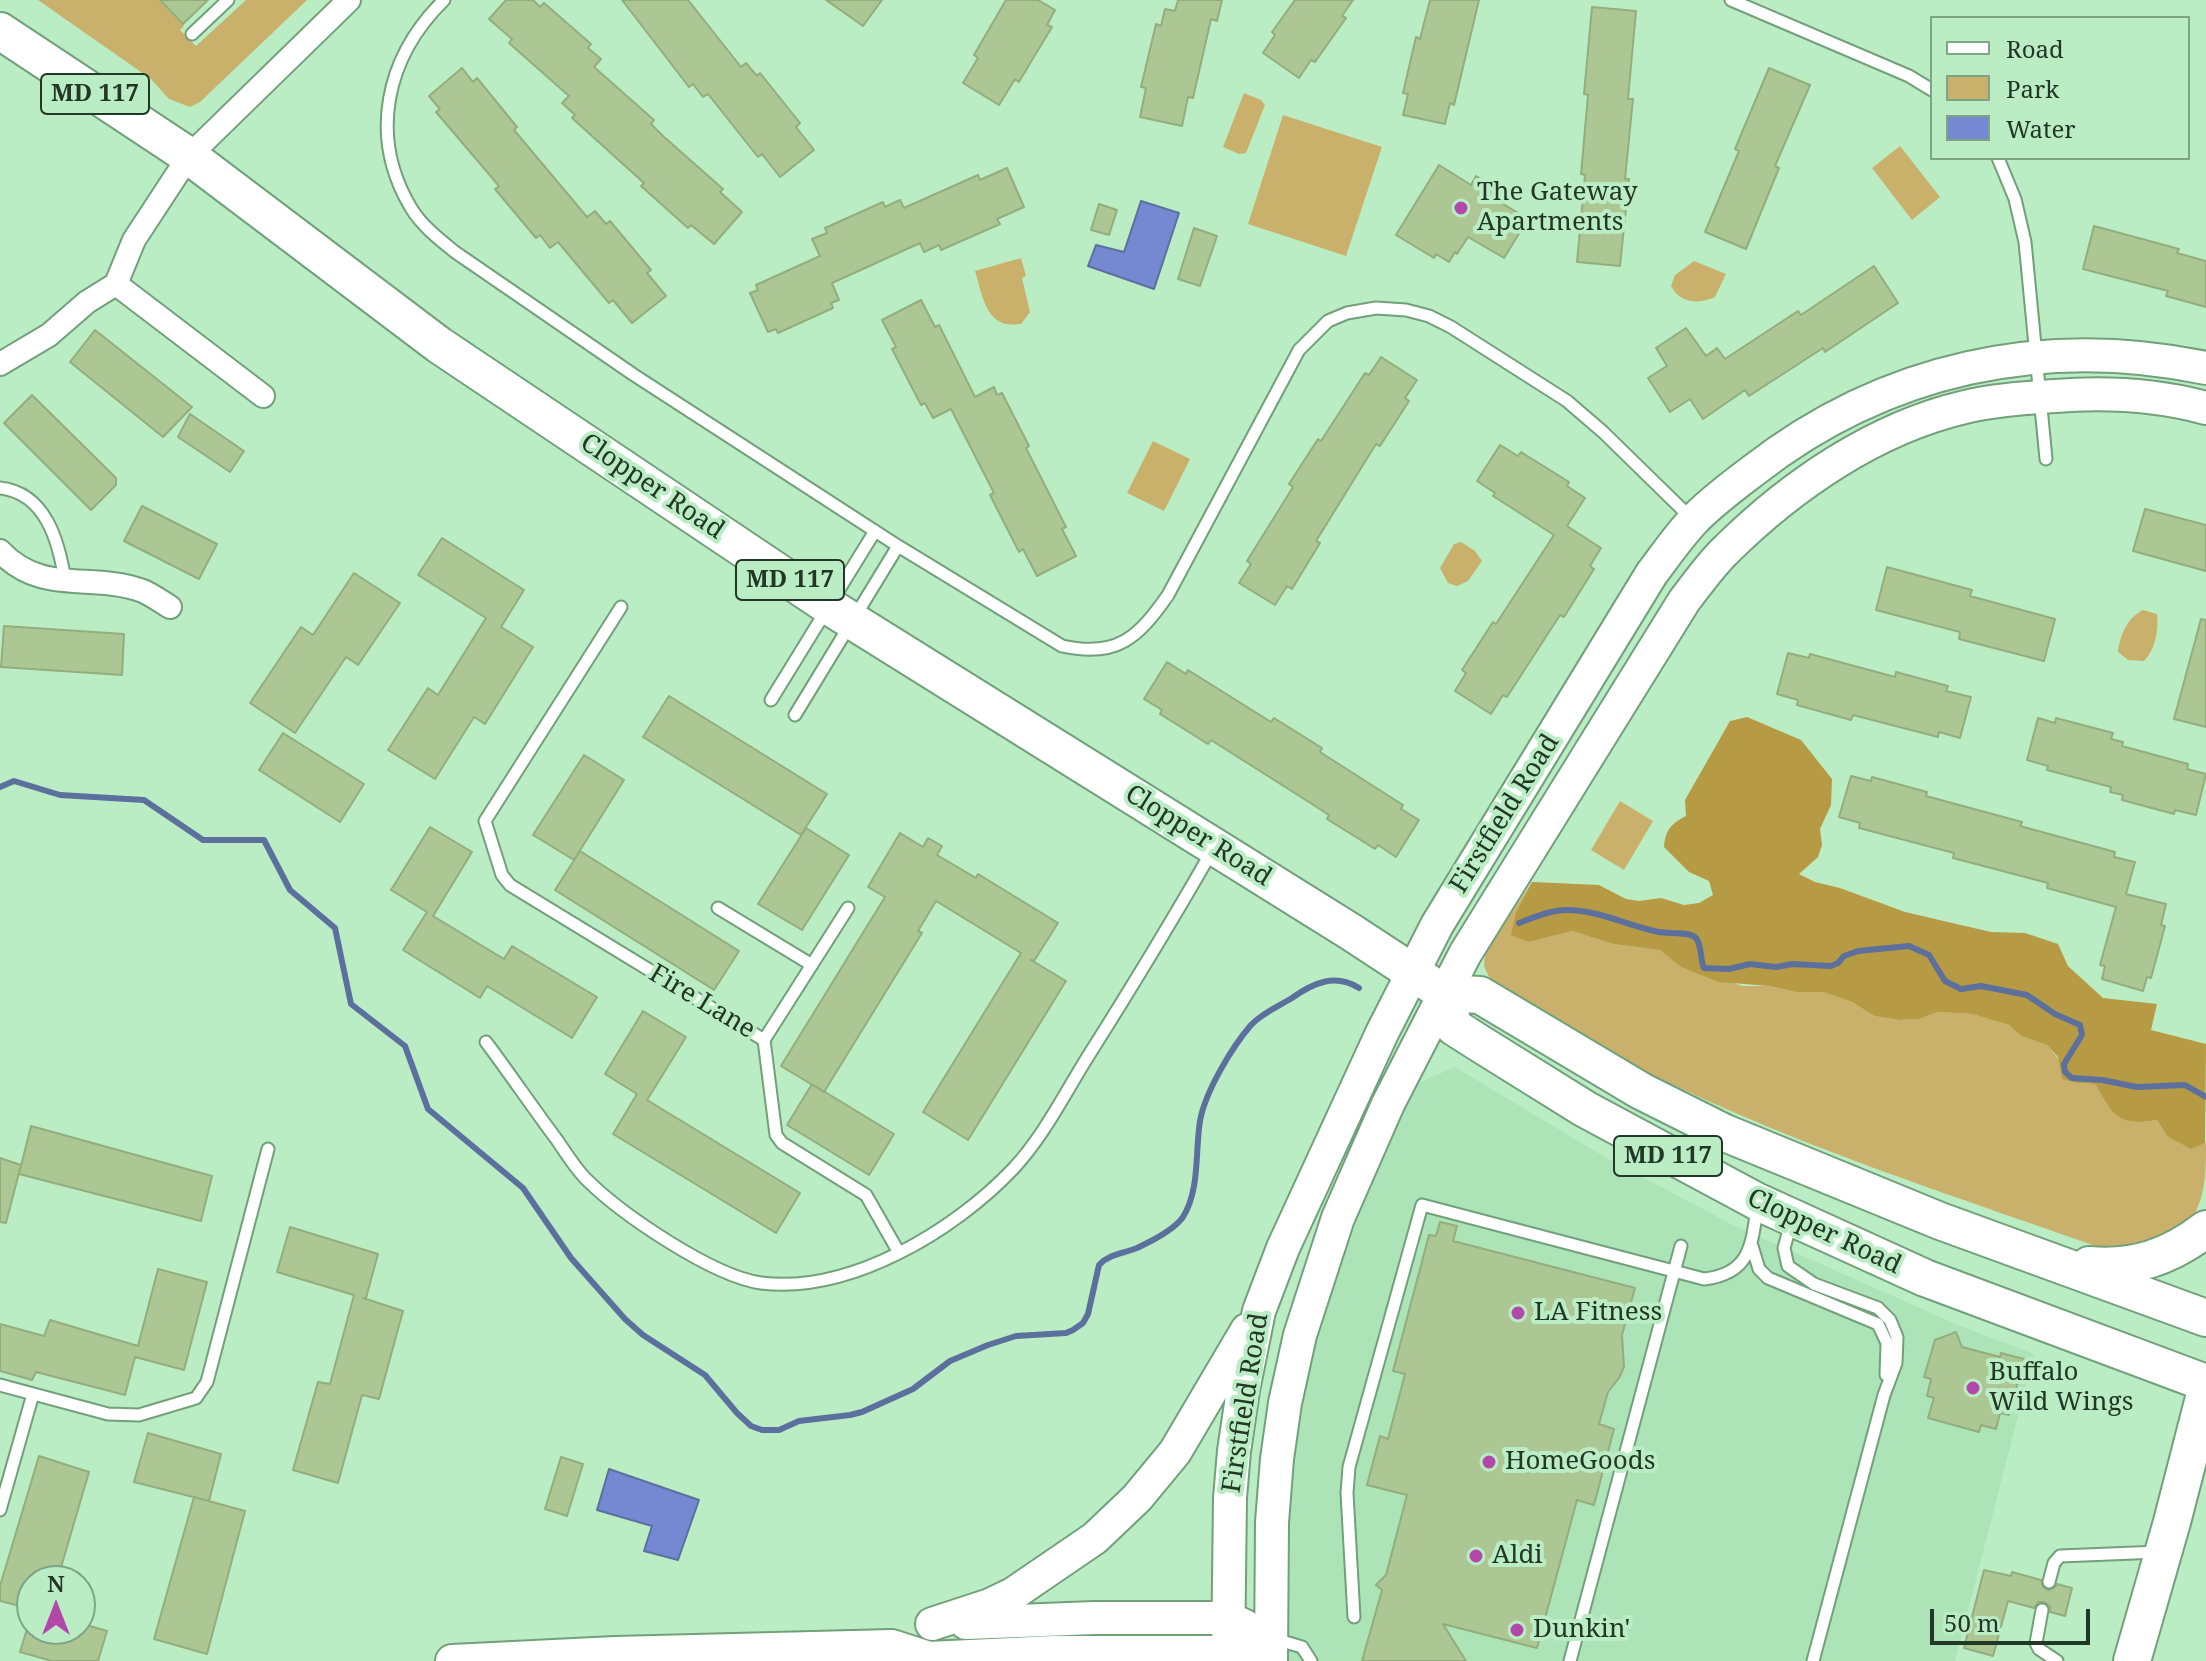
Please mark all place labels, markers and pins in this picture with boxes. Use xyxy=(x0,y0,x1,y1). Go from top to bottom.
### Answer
place label: The Gateway Apartments xyxy=(1477,177,1638,238)
marker: The Gateway Apartments xyxy=(1452,199,1470,217)
place label: LA Fitness xyxy=(1534,1297,1662,1329)
marker: LA Fitness xyxy=(1509,1304,1527,1322)
place label: Buffalo Wild Wings xyxy=(1989,1357,2133,1418)
marker: Buffalo Wild Wings xyxy=(1964,1379,1982,1397)
place label: HomeGoods xyxy=(1505,1446,1655,1478)
marker: HomeGoods xyxy=(1480,1453,1498,1471)
place label: Aldi xyxy=(1492,1540,1543,1572)
marker: Aldi xyxy=(1467,1547,1485,1565)
place label: Dunkin' xyxy=(1533,1614,1630,1646)
marker: Dunkin' xyxy=(1508,1621,1526,1639)

